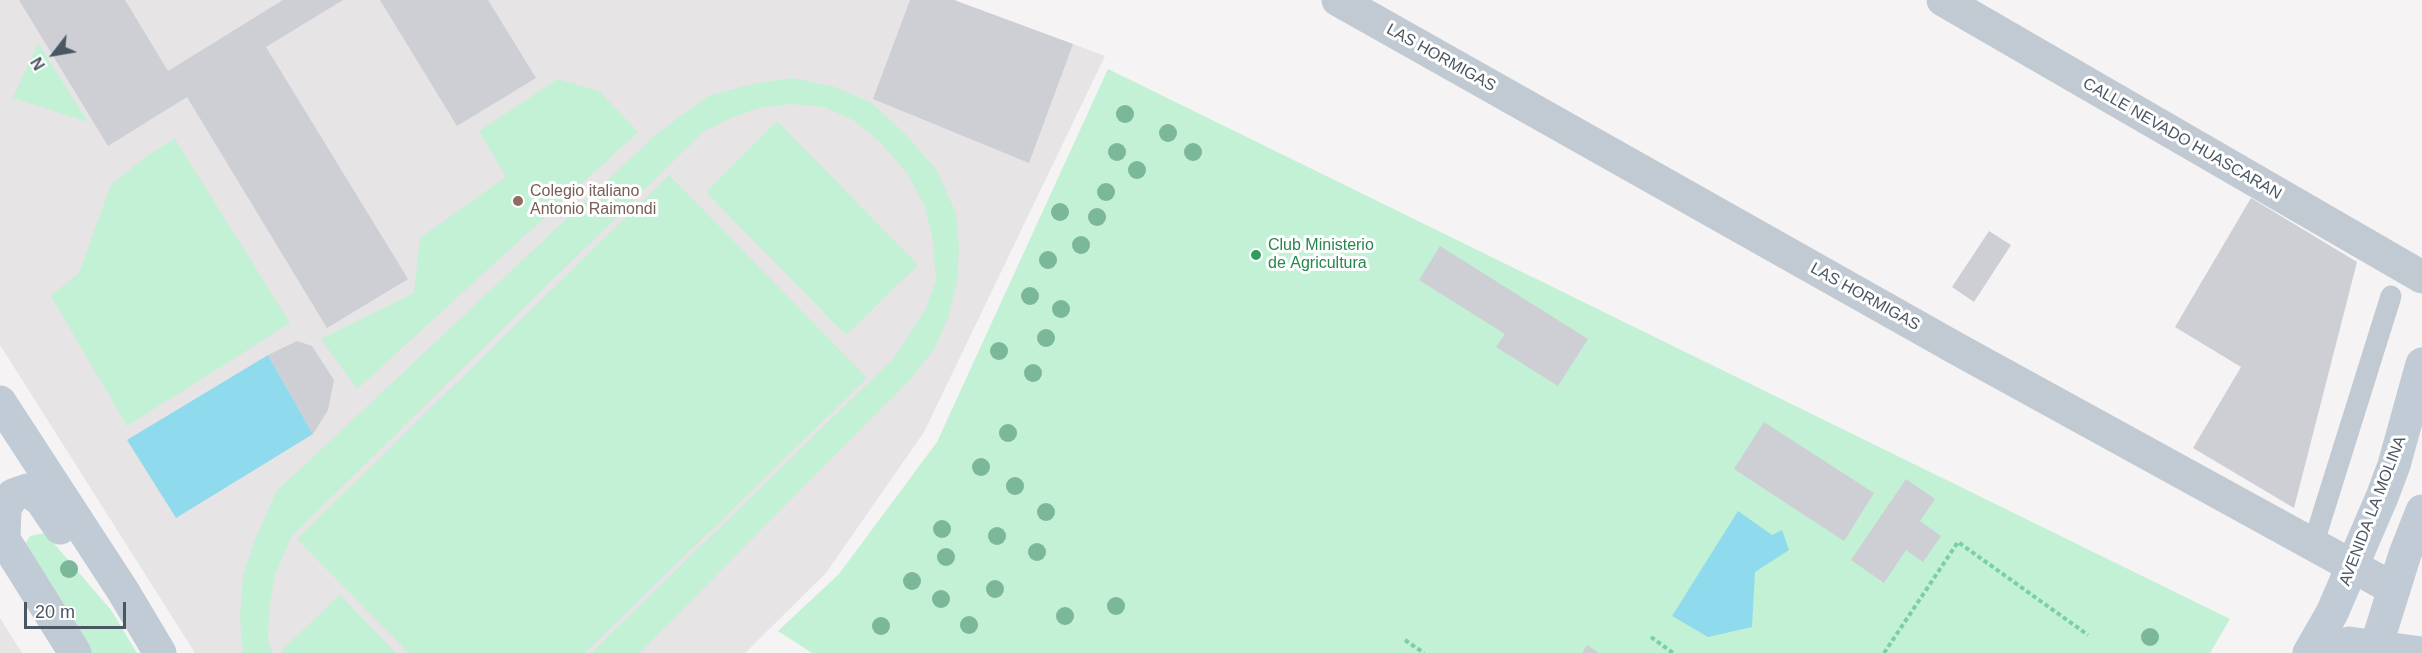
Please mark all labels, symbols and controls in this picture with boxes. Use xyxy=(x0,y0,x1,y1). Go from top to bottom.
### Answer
street label: LAS HORMIGAS xyxy=(1383,20,1499,96)
north arrow xyxy=(24,24,84,84)
text: N xyxy=(28,54,48,73)
street label: CALLE NEVADO HUASCARAN xyxy=(2079,74,2285,204)
place label: Colegio italiano Antonio Raimondi xyxy=(530,182,656,220)
marker: Colegio italiano Antonio Raimondi xyxy=(511,194,525,208)
place label: Club Ministerio de Agricultura xyxy=(1268,236,1374,274)
marker: Club Ministerio de Agricultura xyxy=(1249,248,1263,262)
street label: LAS HORMIGAS xyxy=(1807,259,1923,335)
street label: AVENIDA LA MOLINA xyxy=(2336,433,2410,589)
scale bar xyxy=(27,590,129,628)
text: 20 m xyxy=(35,602,75,622)

